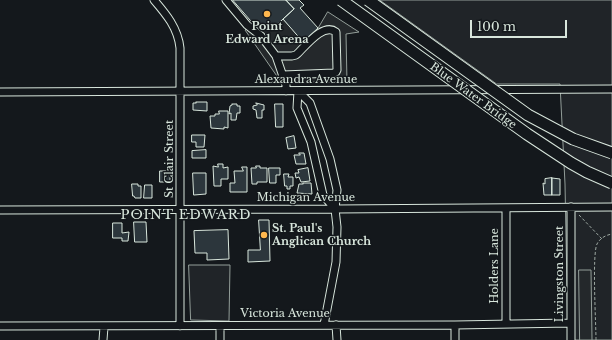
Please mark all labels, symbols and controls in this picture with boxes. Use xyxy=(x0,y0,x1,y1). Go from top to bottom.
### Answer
marker: Point Edward Arena xyxy=(262,9,272,19)
scale bar xyxy=(472,12,569,38)
text: 100 m xyxy=(477,19,516,34)
place label: Point Edward Arena xyxy=(226,20,308,46)
street label: Blue Water Bridge xyxy=(427,60,519,132)
street label: Alexandra Avenue xyxy=(255,73,357,87)
street label: St Clair Street xyxy=(163,120,177,198)
street label: Michigan Avenue xyxy=(257,191,355,205)
district label: POINT EDWARD xyxy=(120,207,252,223)
place label: St. Paul's Anglican Church xyxy=(272,222,371,248)
street label: Livingston Street xyxy=(553,226,567,322)
street label: Holders Lane xyxy=(488,228,502,304)
marker: St. Paul's Anglican Church xyxy=(259,230,269,240)
street label: Victoria Avenue xyxy=(240,307,330,321)

